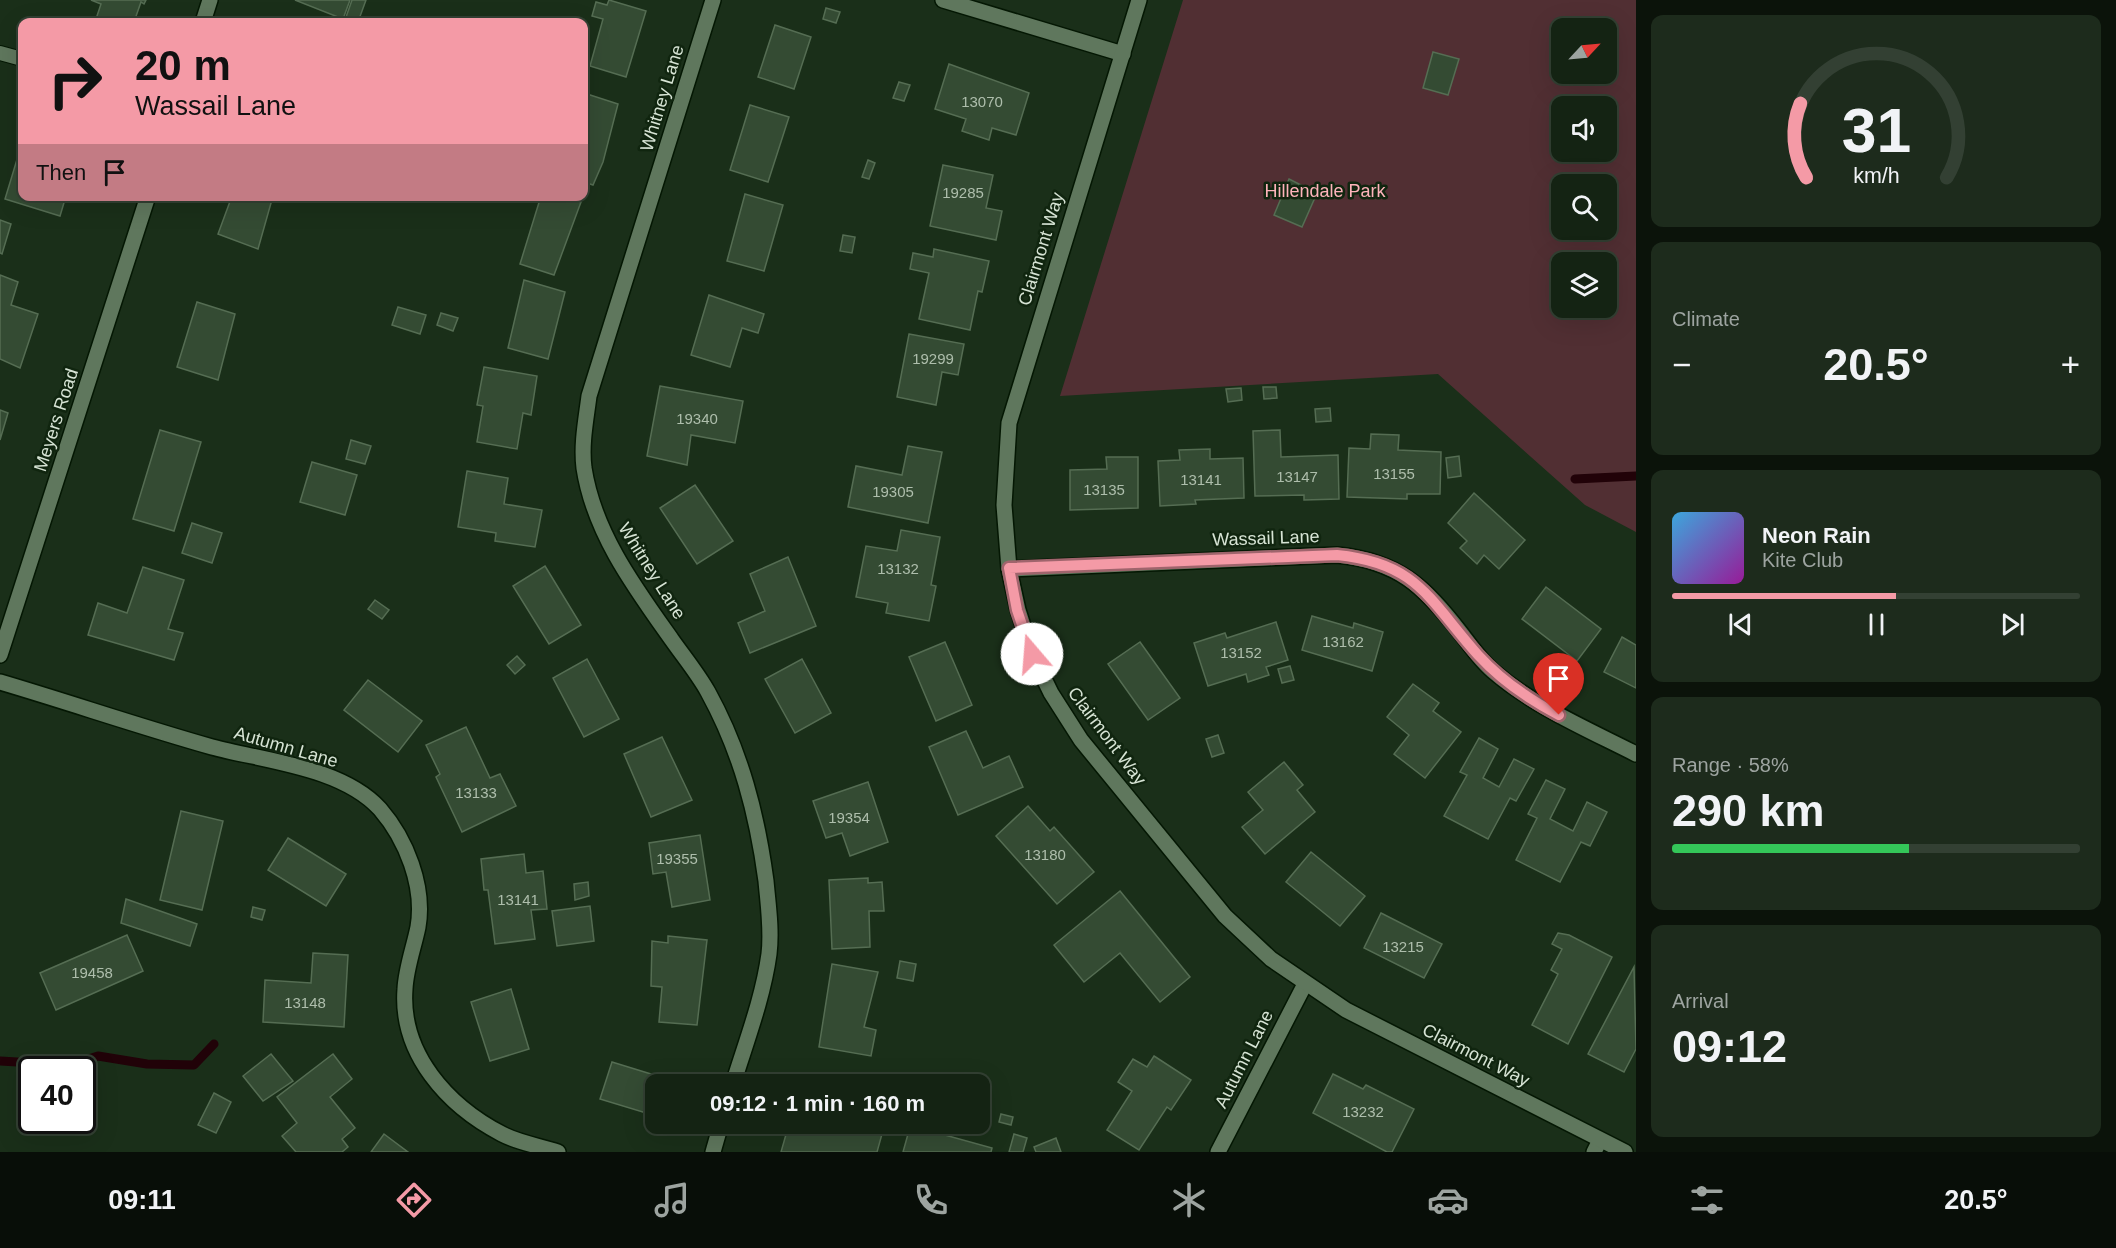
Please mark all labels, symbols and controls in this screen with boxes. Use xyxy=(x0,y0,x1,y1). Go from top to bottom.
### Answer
north arrow xyxy=(1551,18,1617,84)
map controls xyxy=(1551,18,1617,318)
icon: right xyxy=(36,42,114,120)
text: 20 m xyxy=(135,42,231,89)
street label: Whitney Lane xyxy=(636,42,688,154)
text: Wassail Lane xyxy=(135,91,296,121)
house number: 13070 xyxy=(961,93,1003,110)
button: sound xyxy=(1551,96,1617,162)
text: 31 xyxy=(1841,96,1911,165)
icon: arrive xyxy=(98,156,131,189)
text: Then xyxy=(36,160,86,185)
text: km/h xyxy=(1853,165,1899,189)
button: search xyxy=(1551,174,1617,240)
park label: Hillendale Park xyxy=(1264,181,1387,201)
house number: 19285 xyxy=(942,184,984,201)
street label: Clairmont Way xyxy=(1014,190,1068,308)
button: layers xyxy=(1551,252,1617,318)
text: Climate xyxy=(1672,308,1740,330)
text: 20.5° xyxy=(1823,339,1929,390)
text: − xyxy=(1672,346,1691,383)
text: + xyxy=(2061,346,2080,383)
house number: 19299 xyxy=(912,350,954,367)
street label: Meyers Road xyxy=(30,366,82,474)
house number: 19340 xyxy=(676,410,718,427)
house number: 13155 xyxy=(1373,465,1415,482)
house number: 13147 xyxy=(1276,468,1318,485)
house number: 13141 xyxy=(1180,471,1222,488)
house number: 13135 xyxy=(1083,481,1125,498)
house number: 19305 xyxy=(872,483,914,500)
street label: Whitney Lane xyxy=(614,519,690,623)
text: Neon Rain xyxy=(1762,523,1871,548)
street label: Wassail Lane xyxy=(1212,526,1320,550)
text: Kite Club xyxy=(1762,549,1843,571)
house number: 13132 xyxy=(877,560,919,577)
icon: previous xyxy=(1724,608,1757,641)
icon: pause xyxy=(1860,608,1893,641)
icon: next xyxy=(1996,608,2029,641)
position arrow xyxy=(1000,622,1064,686)
house number: 13162 xyxy=(1322,633,1364,650)
house number: 13152 xyxy=(1220,644,1262,661)
pin xyxy=(1533,653,1584,715)
icon: arrive xyxy=(1542,662,1575,695)
street label: Clairmont Way xyxy=(1064,683,1150,789)
street label: Autumn Lane xyxy=(232,723,340,771)
text: Range · 58% xyxy=(1672,754,1789,776)
house number: 13133 xyxy=(455,784,497,801)
text: 290 km xyxy=(1672,785,1825,836)
house number: 19354 xyxy=(828,809,870,826)
house number: 13180 xyxy=(1024,846,1066,863)
house number: 19355 xyxy=(656,850,698,867)
house number: 13141 xyxy=(497,891,539,908)
house number: 13215 xyxy=(1382,938,1424,955)
house number: 19458 xyxy=(71,964,113,981)
text: Arrival xyxy=(1672,990,1729,1012)
house number: 13148 xyxy=(284,994,326,1011)
street label: Autumn Lane xyxy=(1211,1007,1277,1111)
street label: Clairmont Way xyxy=(1419,1019,1533,1091)
text: 09:12 xyxy=(1672,1021,1787,1072)
speed limit sign: 40 xyxy=(18,1056,96,1134)
text: 09:12 · 1 min · 160 m xyxy=(710,1091,925,1116)
house number: 13232 xyxy=(1342,1103,1384,1120)
icon: directions xyxy=(393,1179,435,1221)
icon: music xyxy=(651,1179,693,1221)
icon: phone xyxy=(910,1179,952,1221)
icon: climate xyxy=(1168,1179,1210,1221)
icon: car xyxy=(1427,1179,1469,1221)
icon: filters xyxy=(1686,1179,1728,1221)
text: 09:11 xyxy=(108,1185,176,1215)
text: 20.5° xyxy=(1944,1185,2008,1215)

